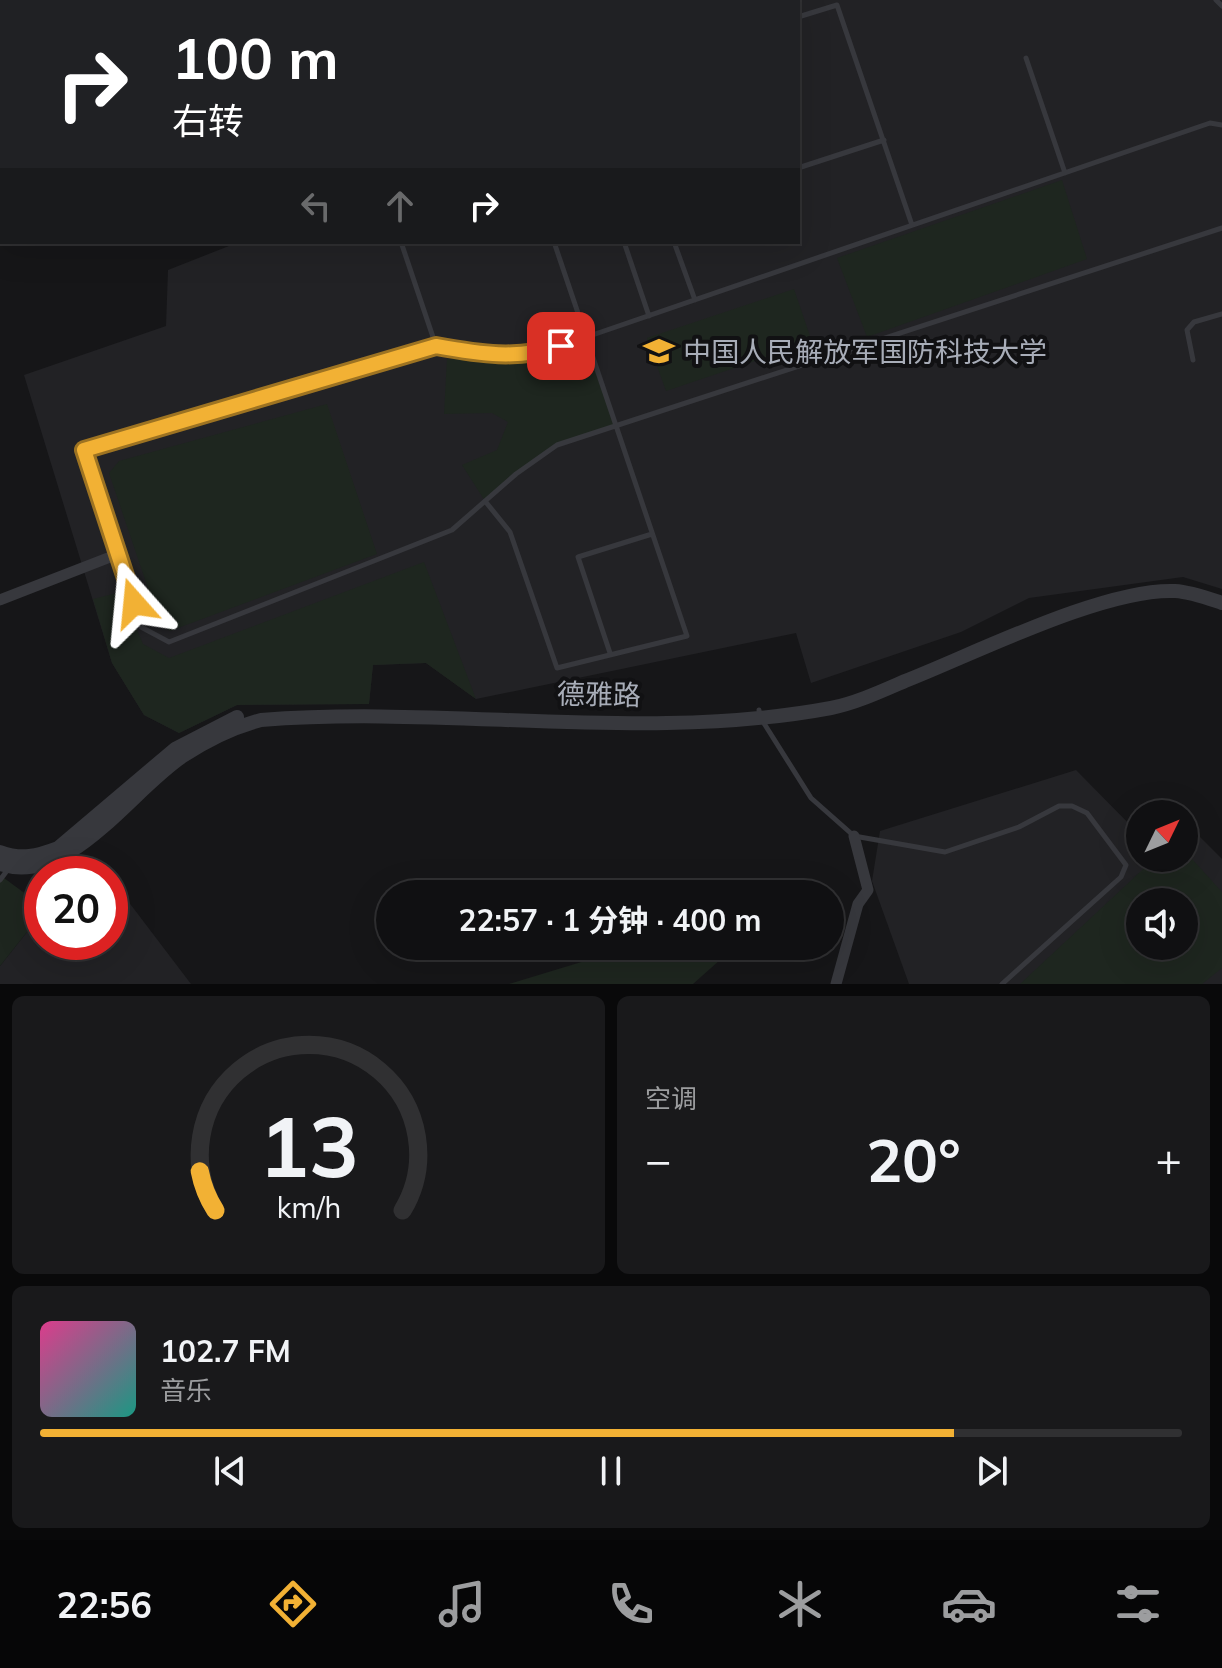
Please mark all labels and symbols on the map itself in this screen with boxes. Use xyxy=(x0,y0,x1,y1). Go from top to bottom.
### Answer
pin xyxy=(527,312,595,380)
school or university icon: 中国人民解放军国防科技大学 xyxy=(642,334,676,368)
place label: 中国人民解放军国防科技大学 xyxy=(683,334,1047,369)
position arrow xyxy=(92,561,176,645)
street label: 德雅路 xyxy=(557,676,641,712)
north arrow xyxy=(1126,800,1198,872)
speed limit sign: 20 xyxy=(24,856,128,960)

